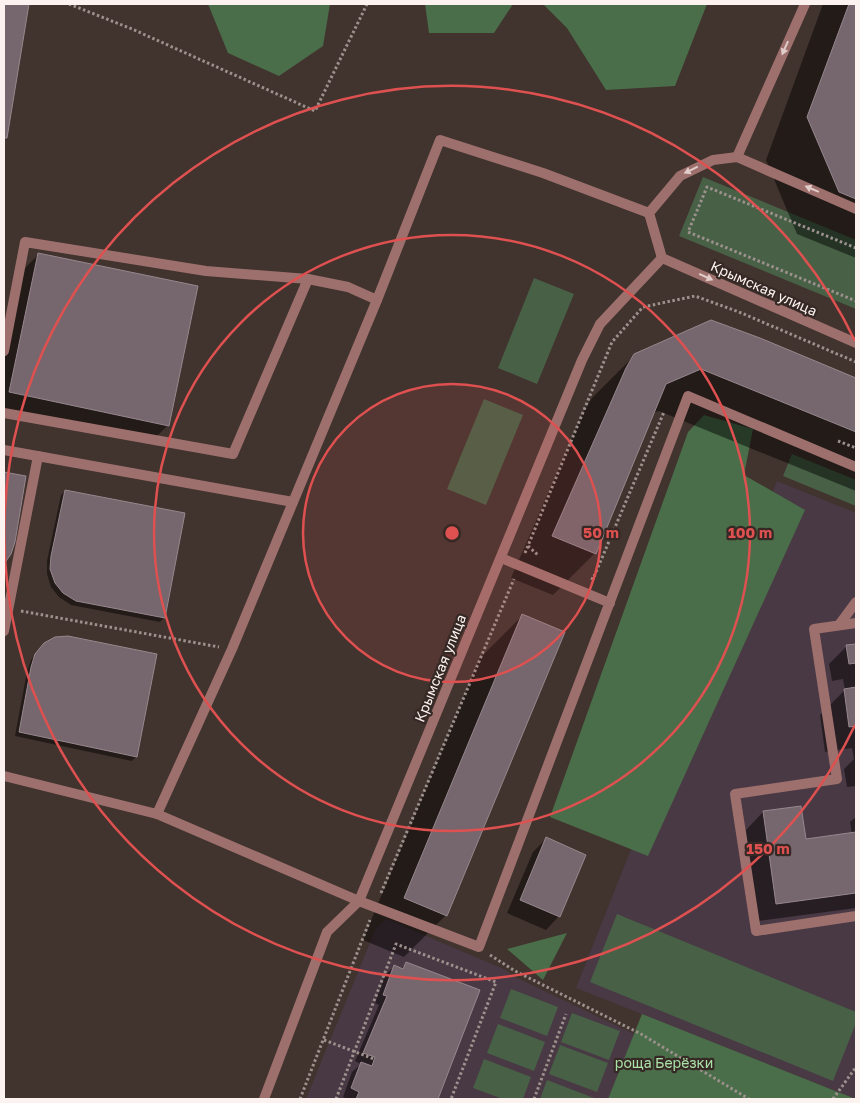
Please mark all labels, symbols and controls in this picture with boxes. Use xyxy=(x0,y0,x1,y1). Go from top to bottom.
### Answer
one-way arrow xyxy=(781,41,789,55)
one-way arrow xyxy=(684,167,698,175)
one-way arrow xyxy=(804,185,819,193)
street label: Крымская улица xyxy=(708,257,820,319)
one-way arrow xyxy=(699,274,713,282)
text: 50 m xyxy=(583,523,619,541)
text: 100 m xyxy=(728,523,772,541)
centre of rings xyxy=(443,524,461,542)
street label: Крымская улица xyxy=(411,612,469,724)
text: 150 m xyxy=(746,839,790,857)
park label: роща Берёзки xyxy=(615,1054,713,1071)

